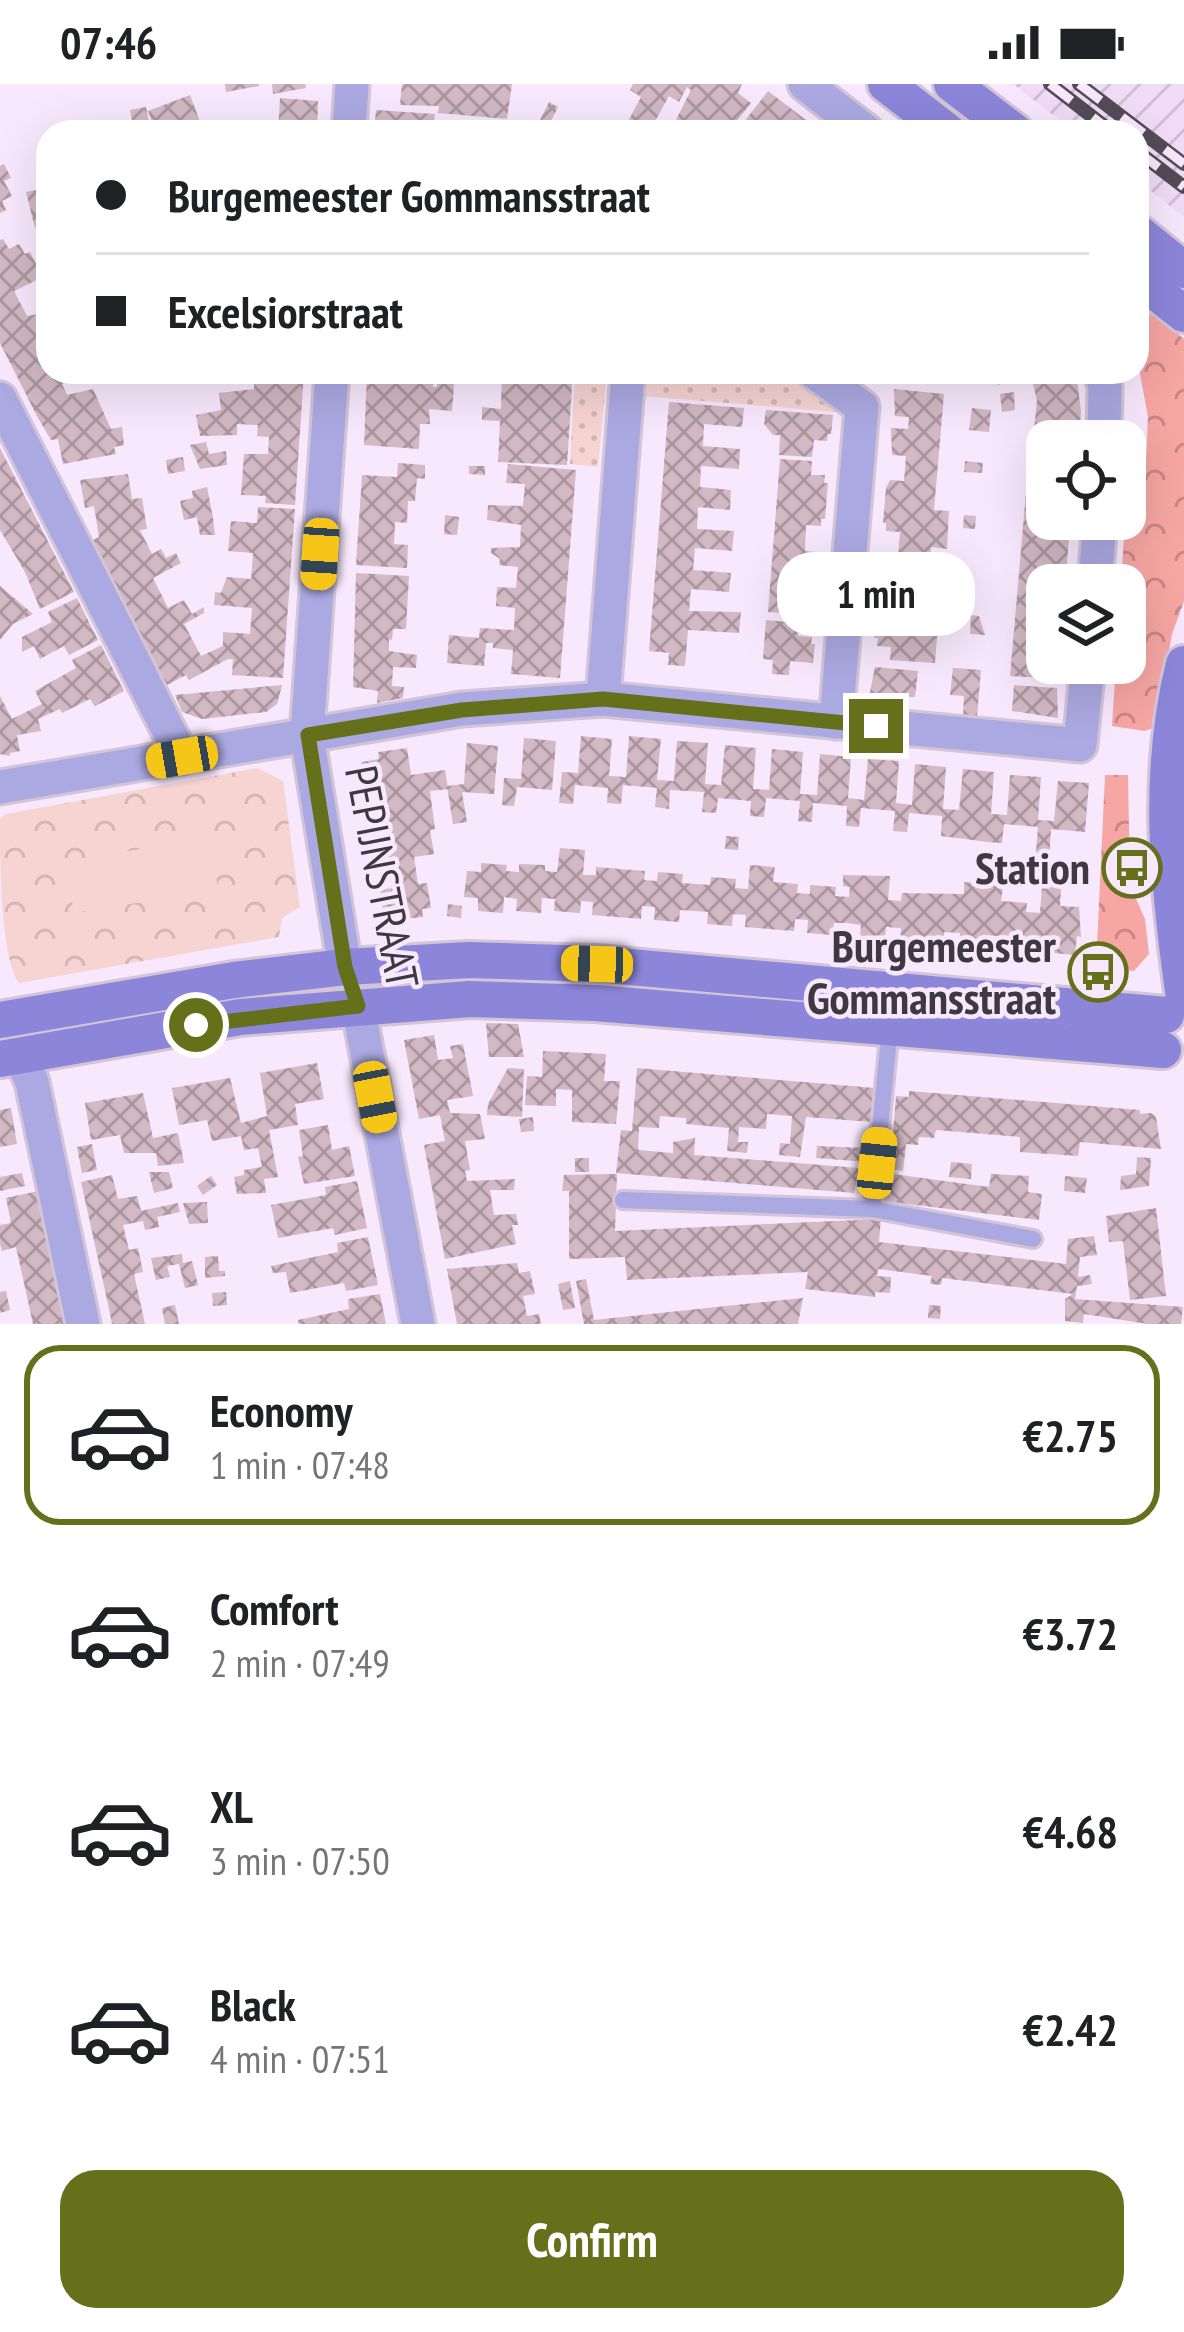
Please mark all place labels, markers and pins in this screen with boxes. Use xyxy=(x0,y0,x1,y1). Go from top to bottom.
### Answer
bus stop icon: Station xyxy=(1101,837,1163,899)
place label: Station xyxy=(975,838,1090,896)
place label: Burgemeester Gommansstraat xyxy=(807,916,1057,1026)
bus stop icon: Burgemeester Gommansstraat xyxy=(1067,941,1129,1003)

